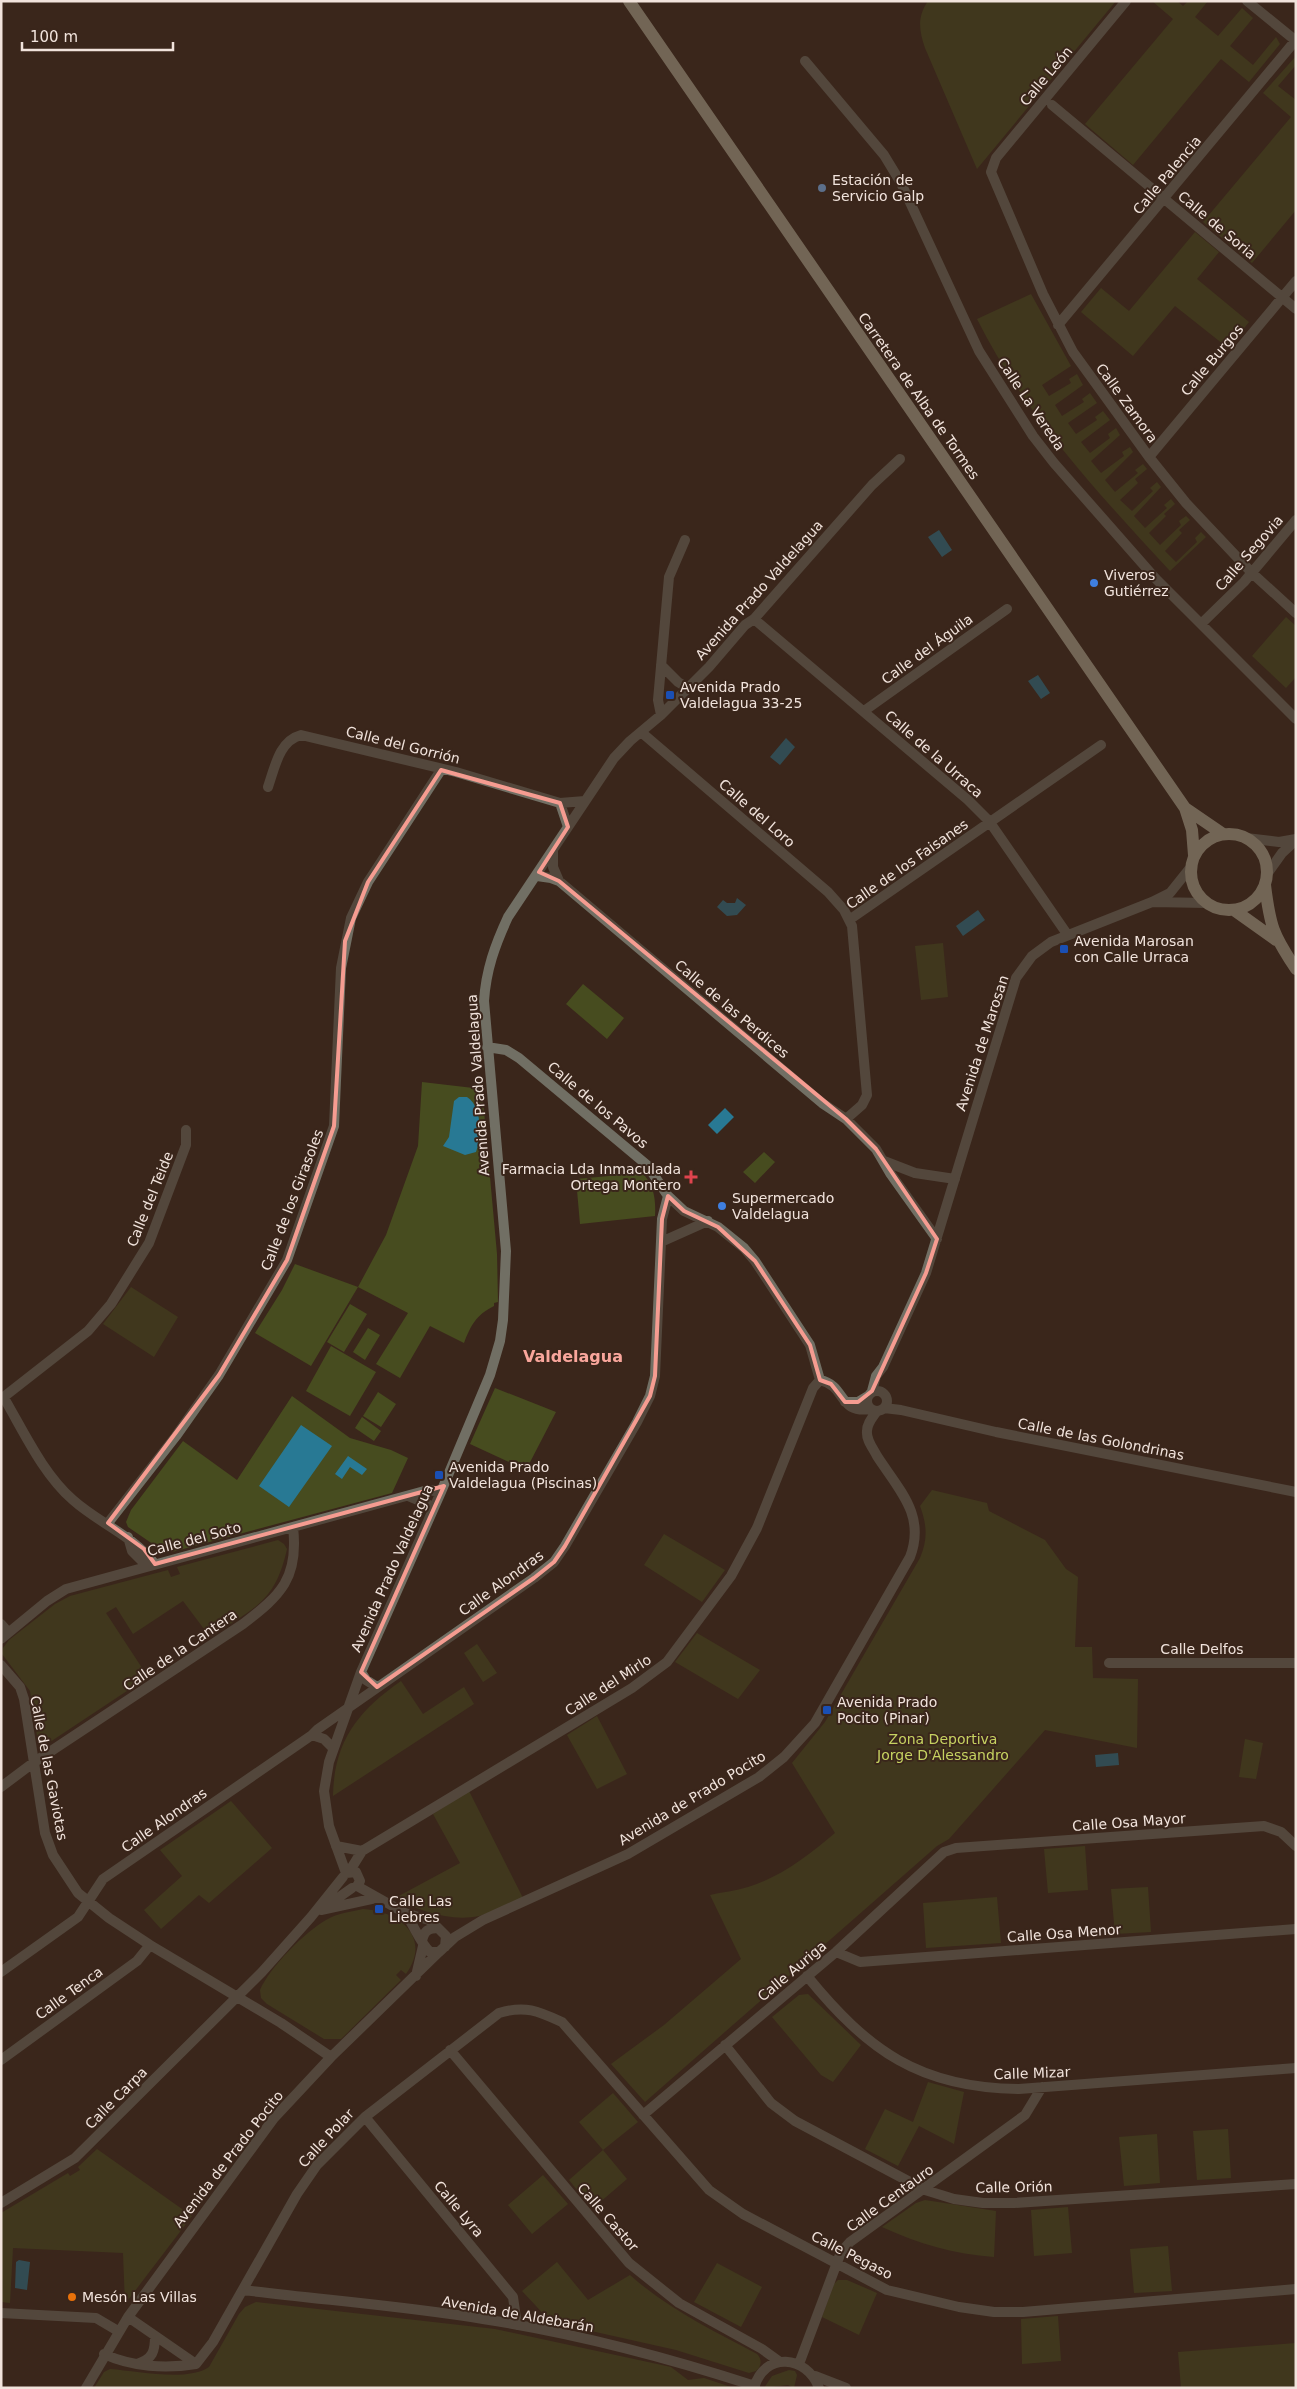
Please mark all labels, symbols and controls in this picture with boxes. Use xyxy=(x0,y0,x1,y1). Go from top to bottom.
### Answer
scale bar xyxy=(22,20,174,52)
text: 100 m xyxy=(30,28,78,46)
street label: Calle León xyxy=(1016,43,1076,109)
street label: Calle Palencia xyxy=(1130,133,1204,217)
place label: Estación de Servicio Galp xyxy=(832,172,924,204)
marker: Estación de Servicio Galp xyxy=(816,182,828,194)
street label: Calle de Soria xyxy=(1175,188,1259,262)
street label: Carretera de Alba de Tormes xyxy=(855,310,983,482)
street label: Calle Burgos xyxy=(1178,321,1246,399)
street label: Calle La Vereda xyxy=(994,354,1068,454)
street label: Calle Zamora xyxy=(1093,360,1161,446)
street label: Calle Segovia xyxy=(1212,512,1286,594)
street label: Avenida Prado Valdelagua xyxy=(692,517,826,663)
place label: Viveros Gutiérrez xyxy=(1104,567,1169,599)
marker: Viveros Gutiérrez xyxy=(1088,577,1100,589)
street label: Calle del Águila xyxy=(878,611,976,687)
place label: Avenida Prado Valdelagua 33-25 xyxy=(680,679,802,711)
marker: Avenida Prado Valdelagua 33-25 xyxy=(664,689,676,701)
street label: Calle de la Urraca xyxy=(882,707,986,801)
street label: Calle del Gorrión xyxy=(344,723,462,767)
street label: Calle del Loro xyxy=(716,776,798,850)
street label: Calle de los Faisanes xyxy=(843,816,971,912)
place label: Avenida Marosan con Calle Urraca xyxy=(1074,933,1194,965)
marker: Avenida Marosan con Calle Urraca xyxy=(1058,943,1070,955)
street label: Calle de las Perdices xyxy=(672,957,792,1061)
street label: Avenida de Marosan xyxy=(952,973,1012,1113)
street label: Avenida Prado Valdelagua xyxy=(464,994,492,1176)
street label: Calle de los Pavos xyxy=(545,1058,651,1152)
street label: Calle de los Girasoles xyxy=(258,1127,326,1273)
street label: Calle del Teide xyxy=(124,1149,176,1249)
place label: Farmacia Lda Inmaculada Ortega Montero xyxy=(502,1161,681,1193)
marker: Farmacia Lda Inmaculada Ortega Montero xyxy=(685,1171,697,1183)
place label: Supermercado Valdelagua xyxy=(732,1190,834,1222)
marker: Supermercado Valdelagua xyxy=(716,1200,728,1212)
district label: Valdelagua xyxy=(523,1347,623,1366)
street label: Calle de las Golondrinas xyxy=(1016,1415,1186,1463)
place label: Avenida Prado Valdelagua (Piscinas) xyxy=(449,1459,597,1491)
marker: Avenida Prado Valdelagua (Piscinas) xyxy=(433,1469,445,1481)
street label: Avenida Prado Valdelagua xyxy=(348,1482,436,1654)
street label: Calle del Soto xyxy=(145,1519,243,1559)
street label: Calle Alondras xyxy=(456,1547,546,1619)
street label: Calle de la Cantera xyxy=(120,1606,240,1694)
street label: Calle Delfos xyxy=(1160,1641,1244,1657)
street label: Calle del Mirlo xyxy=(562,1651,654,1719)
street label: Calle de las Gaviotas xyxy=(27,1694,71,1842)
place label: Avenida Prado Pocito (Pinar) xyxy=(837,1694,937,1726)
marker: Avenida Prado Pocito (Pinar) xyxy=(821,1704,833,1716)
park label: Zona Deportiva Jorge D'Alessandro xyxy=(876,1731,1009,1763)
street label: Avenida de Prado Pocito xyxy=(616,1748,768,1848)
street label: Calle Alondras xyxy=(118,1785,210,1855)
street label: Calle Osa Mayor xyxy=(1072,1810,1187,1834)
place label: Calle Las Liebres xyxy=(389,1893,452,1925)
marker: Calle Las Liebres xyxy=(373,1903,385,1915)
street label: Calle Osa Menor xyxy=(1006,1921,1122,1945)
street label: Calle Auriga xyxy=(754,1938,830,2004)
street label: Calle Tenca xyxy=(32,1963,106,2023)
street label: Calle Carpa xyxy=(82,2064,150,2132)
street label: Calle Mizar xyxy=(993,2064,1071,2082)
street label: Avenida de Prado Pocito xyxy=(170,2088,286,2230)
street label: Calle Polar xyxy=(295,2105,357,2170)
street label: Calle Centauro xyxy=(843,2161,937,2235)
street label: Calle Lyra xyxy=(431,2178,487,2240)
street label: Calle Orión xyxy=(975,2178,1053,2196)
street label: Calle Castor xyxy=(574,2180,642,2254)
street label: Calle Pegaso xyxy=(809,2228,895,2282)
place label: Mesón Las Villas xyxy=(82,2289,197,2305)
marker: Mesón Las Villas xyxy=(66,2291,78,2303)
street label: Avenida de Aldebarán xyxy=(441,2293,595,2335)

